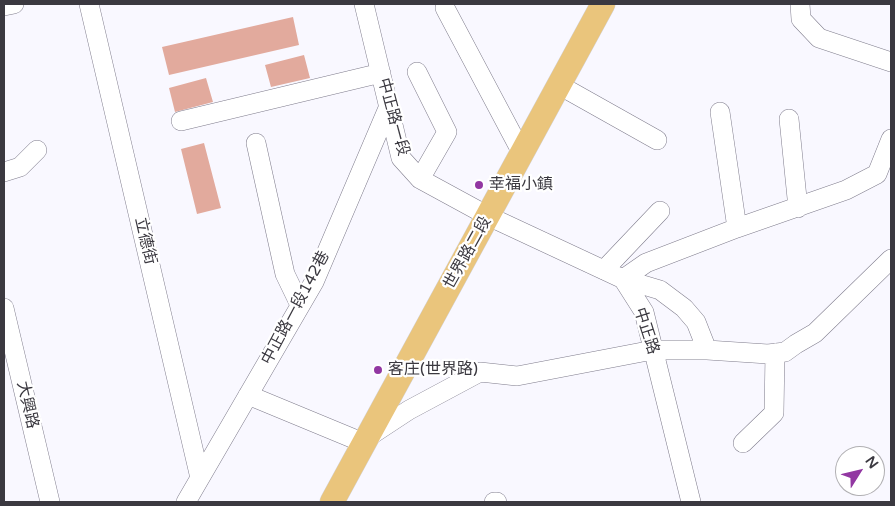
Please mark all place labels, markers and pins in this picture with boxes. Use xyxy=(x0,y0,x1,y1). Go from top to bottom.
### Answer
place label: 幸福小鎮 xyxy=(489,175,553,195)
marker: 幸福小鎮 xyxy=(473,179,485,191)
place label: 客庄(世界路) xyxy=(388,360,478,380)
marker: 客庄(世界路) xyxy=(372,364,384,376)

